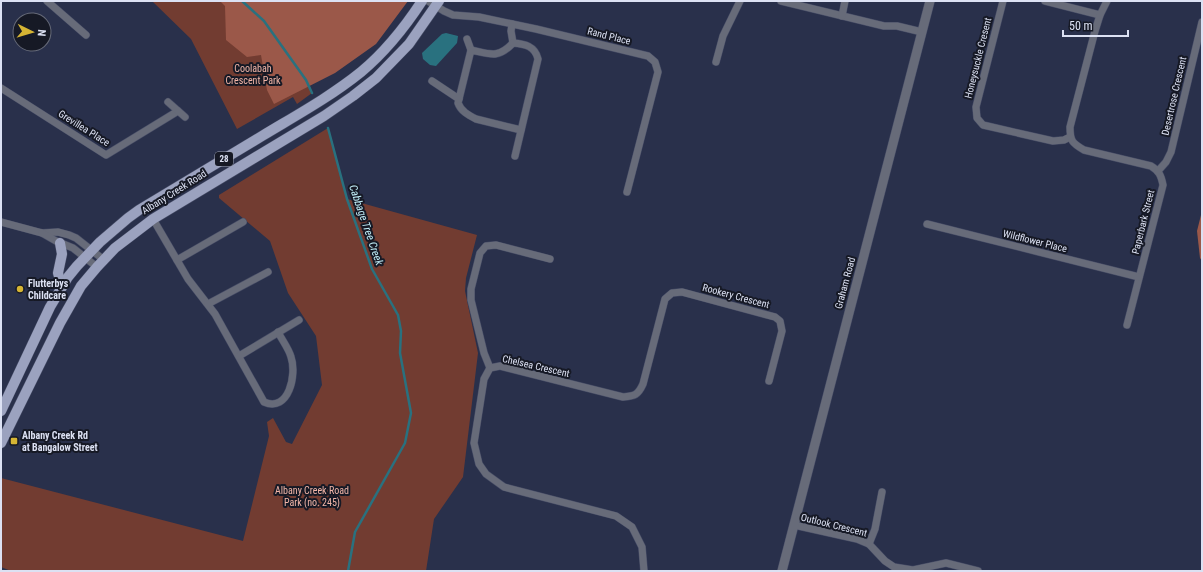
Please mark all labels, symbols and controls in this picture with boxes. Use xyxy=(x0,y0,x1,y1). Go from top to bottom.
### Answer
north arrow xyxy=(12,12,52,52)
scale bar xyxy=(1063,12,1128,38)
street label: Honeysuckle Cresent xyxy=(963,16,993,100)
text: 50 m xyxy=(1069,19,1093,33)
street label: Rand Place xyxy=(586,25,632,47)
text: N xyxy=(35,29,48,37)
street label: Desertrose Crescent xyxy=(1160,56,1188,136)
park label: Coolabah Crescent Park xyxy=(225,63,281,86)
street label: Grevillea Place xyxy=(56,108,112,148)
road number: 28 xyxy=(215,152,233,166)
street label: Albany Creek Road xyxy=(140,168,208,216)
water label: Cabbage Tree Creek xyxy=(346,183,386,267)
street label: Paperbark Street xyxy=(1130,189,1156,255)
street label: Wildflower Place xyxy=(1002,228,1069,254)
street label: Graham Road xyxy=(833,256,857,310)
place label: Flutterbys Childcare xyxy=(28,278,69,301)
street label: Rookery Crescent xyxy=(701,282,771,310)
marker: Flutterbys Childcare xyxy=(15,284,25,294)
street label: Chelsea Crescent xyxy=(501,353,571,379)
place label: Albany Creek Rd at Bangalow Street xyxy=(22,430,98,453)
marker: Albany Creek Rd at Bangalow Street xyxy=(9,436,19,446)
park label: Albany Creek Road Park (no. 245) xyxy=(275,485,349,509)
street label: Outlook Crescent xyxy=(800,511,868,539)

